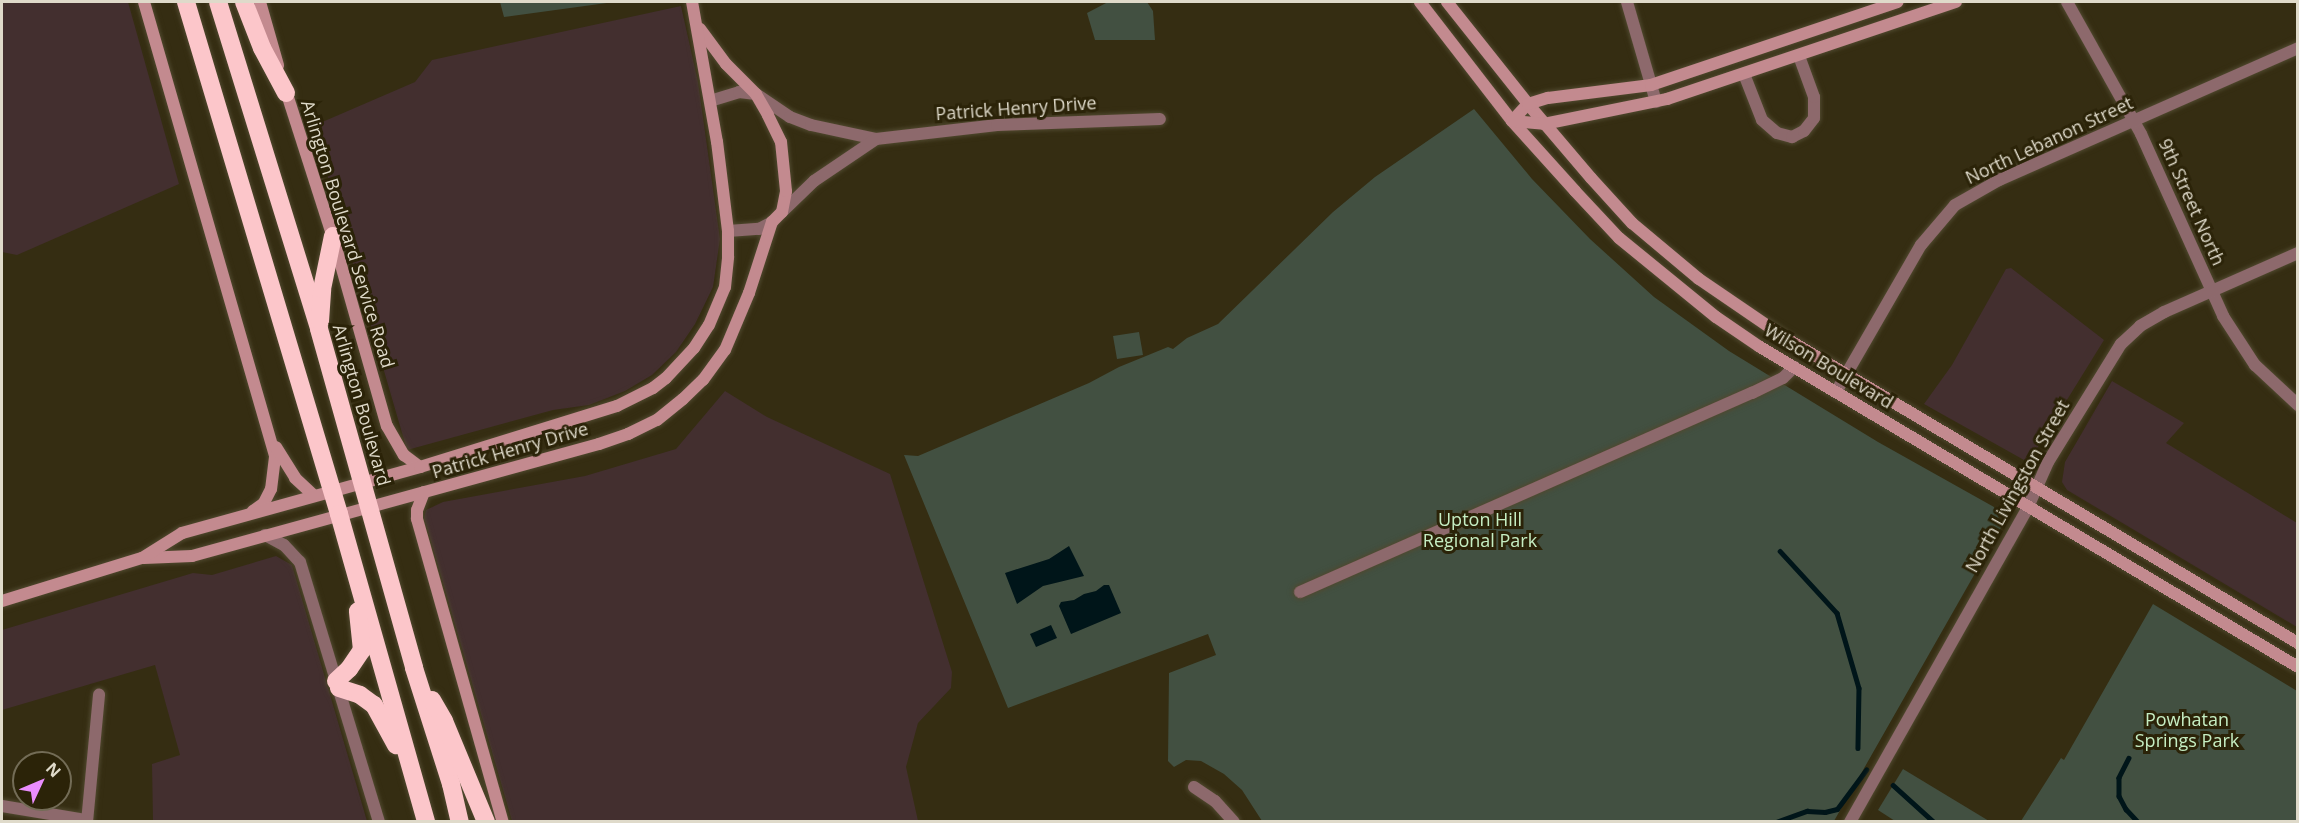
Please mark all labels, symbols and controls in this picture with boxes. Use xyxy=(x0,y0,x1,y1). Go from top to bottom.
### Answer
street label: Patrick Henry Drive xyxy=(935,92,1097,124)
street label: North Lebanon Street xyxy=(1962,92,2136,188)
street label: Arlington Boulevard Service Road xyxy=(297,97,399,371)
street label: 9th Street North xyxy=(2154,135,2230,269)
street label: Wilson Boulevard xyxy=(1761,319,1897,413)
street label: Arlington Boulevard xyxy=(329,322,395,488)
street label: North Livingston Street xyxy=(1961,396,2073,576)
street label: Patrick Henry Drive xyxy=(429,417,591,483)
park label: Upton Hill Regional Park xyxy=(1423,509,1537,552)
park label: Powhatan Springs Park xyxy=(2135,709,2239,752)
north arrow xyxy=(12,751,72,811)
text: N xyxy=(41,758,66,782)

